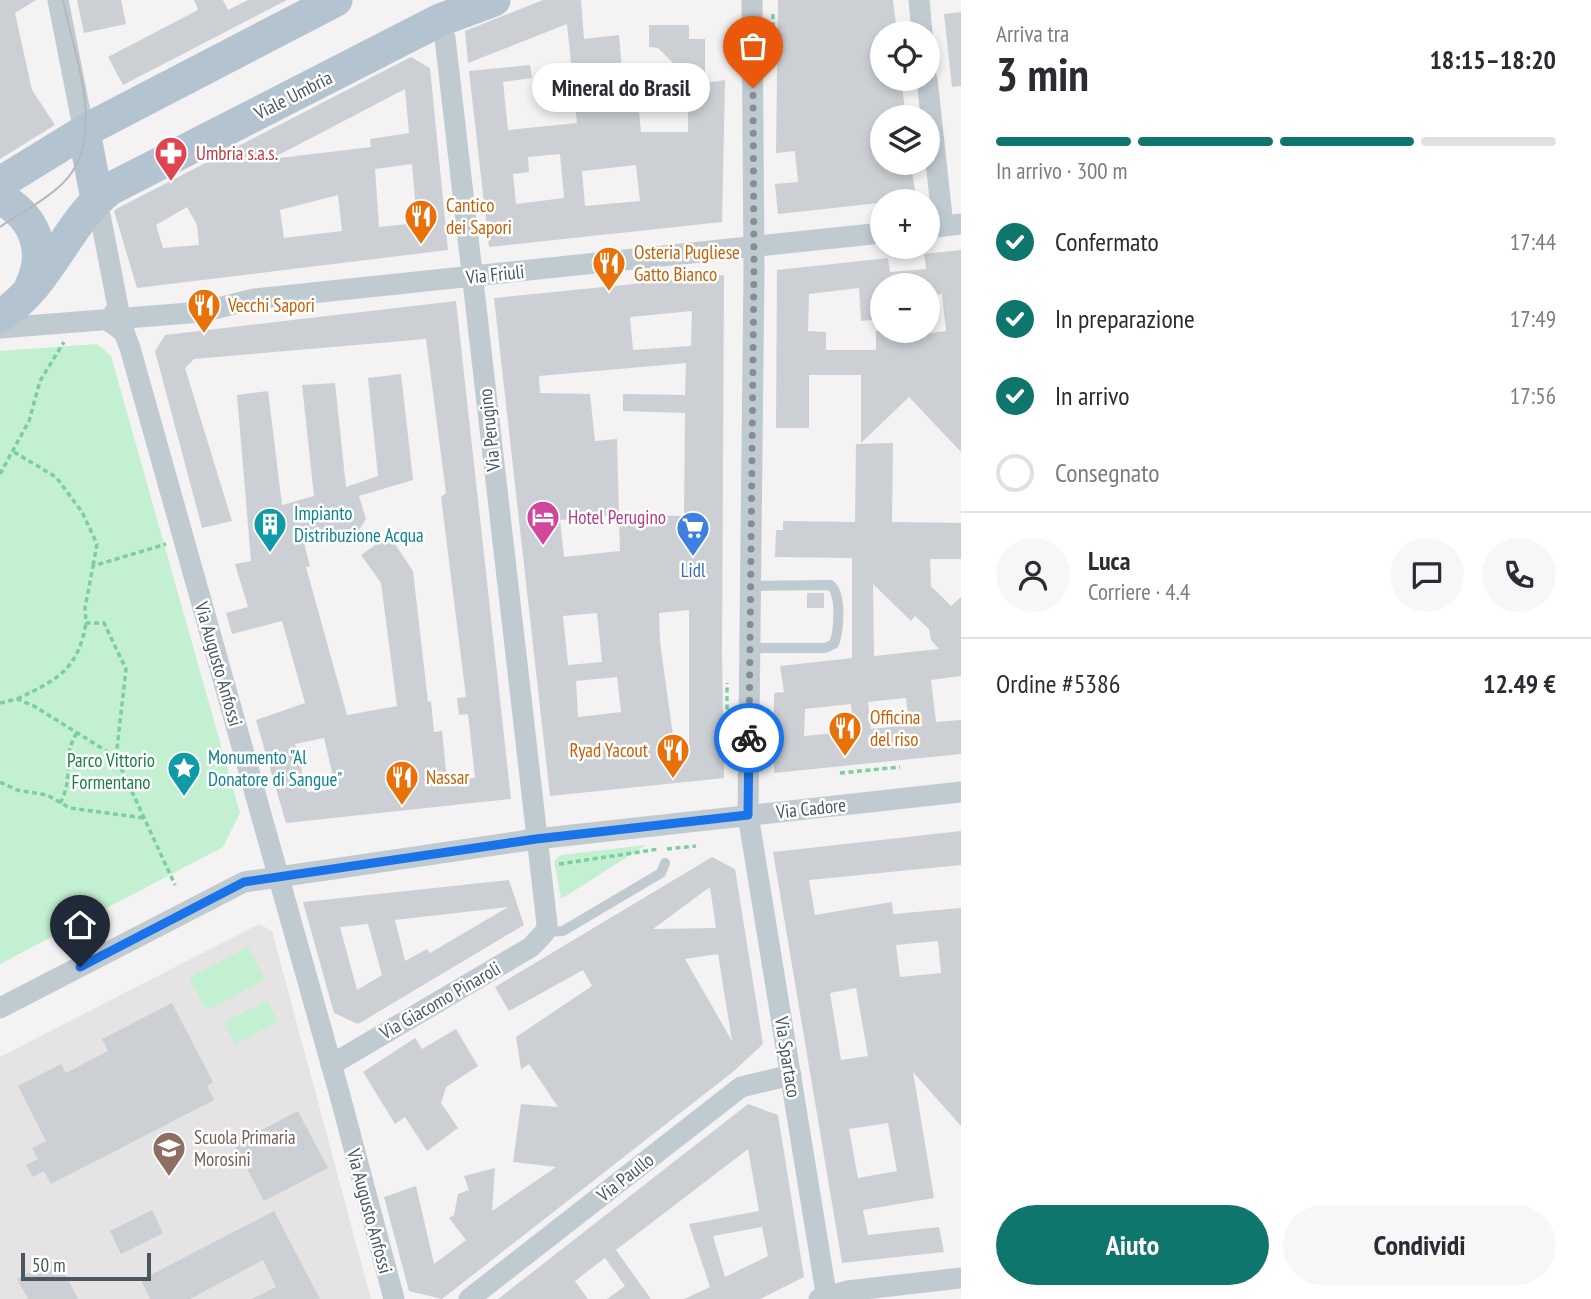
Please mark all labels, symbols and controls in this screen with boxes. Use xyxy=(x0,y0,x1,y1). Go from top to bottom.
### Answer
pin xyxy=(723,16,783,88)
text: Arriva tra xyxy=(996,19,1069,48)
map controls xyxy=(870,21,940,343)
button: locate xyxy=(870,21,940,91)
icon: bag xyxy=(734,27,772,65)
text: 18:15–18:20 xyxy=(1429,43,1556,76)
text: 3 min xyxy=(996,44,1089,104)
callout: Mineral do Brasil xyxy=(532,64,711,112)
street label: Viale Umbria xyxy=(249,65,336,125)
text: Mineral do Brasil xyxy=(552,73,690,102)
button: layers xyxy=(870,105,940,175)
pharmacy icon: Umbria s.a.s. xyxy=(152,134,190,183)
place label: Umbria s.a.s. xyxy=(196,141,278,165)
text: In arrivo · 300 m xyxy=(996,156,1128,185)
button: + xyxy=(870,189,940,259)
place label: Cantico dei Sapori xyxy=(446,193,512,239)
restaurant icon: Cantico dei Sapori xyxy=(402,197,440,246)
icon: check xyxy=(996,223,1034,261)
text: Confermato xyxy=(1055,225,1159,258)
text: 17:44 xyxy=(1510,227,1556,256)
place label: Osteria Pugliese Gatto Bianco xyxy=(634,240,740,286)
restaurant icon: Osteria Pugliese Gatto Bianco xyxy=(590,244,628,293)
street label: Via Friuli xyxy=(464,259,525,289)
button: − xyxy=(870,273,940,343)
restaurant icon: Vecchi Sapori xyxy=(185,286,223,335)
place label: Vecchi Sapori xyxy=(227,293,315,317)
icon: check xyxy=(996,300,1034,338)
text: In preparazione xyxy=(1055,302,1195,335)
text: 17:49 xyxy=(1510,304,1556,333)
icon: check xyxy=(996,377,1034,415)
text: In arrivo xyxy=(1055,379,1130,412)
text: 17:56 xyxy=(1510,381,1556,410)
street label: Via Perugino xyxy=(473,388,505,473)
text: Consegnato xyxy=(1055,456,1159,489)
hotel icon: Hotel Perugino xyxy=(524,498,562,547)
place label: Impianto Distribuzione Acqua xyxy=(294,501,424,547)
building icon: Impianto Distribuzione Acqua xyxy=(251,505,289,554)
place label: Hotel Perugino xyxy=(568,505,666,529)
supermarket icon: Lidl xyxy=(674,509,712,558)
button: person xyxy=(996,538,1070,612)
button: chat xyxy=(1390,538,1464,612)
button: phone xyxy=(1482,538,1556,612)
text: Luca xyxy=(1088,544,1130,577)
place label: Lidl xyxy=(681,558,706,582)
text: Corriere · 4.4 xyxy=(1088,577,1190,606)
street label: Via Augusto Anfossi xyxy=(190,598,248,729)
text: Ordine #5386 xyxy=(996,667,1120,700)
text: 12.49 € xyxy=(1483,667,1556,700)
courier xyxy=(714,703,784,773)
place label: Officina del riso xyxy=(870,705,920,751)
restaurant icon: Officina del riso xyxy=(826,709,864,758)
icon: bike xyxy=(730,719,768,757)
restaurant icon: Ryad Yacout xyxy=(654,731,692,780)
place label: Ryad Yacout xyxy=(570,738,649,762)
place label: Monumento "Al Donatore di Sangue" xyxy=(208,745,342,791)
park label: Parco Vittorio Formentano xyxy=(67,748,155,794)
place icon: Monumento "Al Donatore di Sangue" xyxy=(165,749,203,798)
restaurant icon: Nassar xyxy=(383,758,421,807)
place label: Nassar xyxy=(426,765,470,789)
street label: Via Cadore xyxy=(774,792,847,824)
pin xyxy=(50,895,110,967)
icon: home xyxy=(61,906,99,944)
street label: Via Giacomo Pinaroli xyxy=(374,956,505,1045)
street label: Via Spartaco xyxy=(770,1014,806,1099)
place label: Scuola Primaria Morosini xyxy=(194,1125,296,1171)
school or university icon: Scuola Primaria Morosini xyxy=(150,1129,188,1178)
street label: Via Augusto Anfossi xyxy=(342,1145,398,1276)
street label: Via Paullo xyxy=(591,1147,658,1207)
button: Aiuto xyxy=(996,1205,1269,1285)
button: Condividi xyxy=(1283,1205,1556,1285)
scale bar xyxy=(21,1250,150,1282)
text: 50 m xyxy=(32,1253,66,1277)

